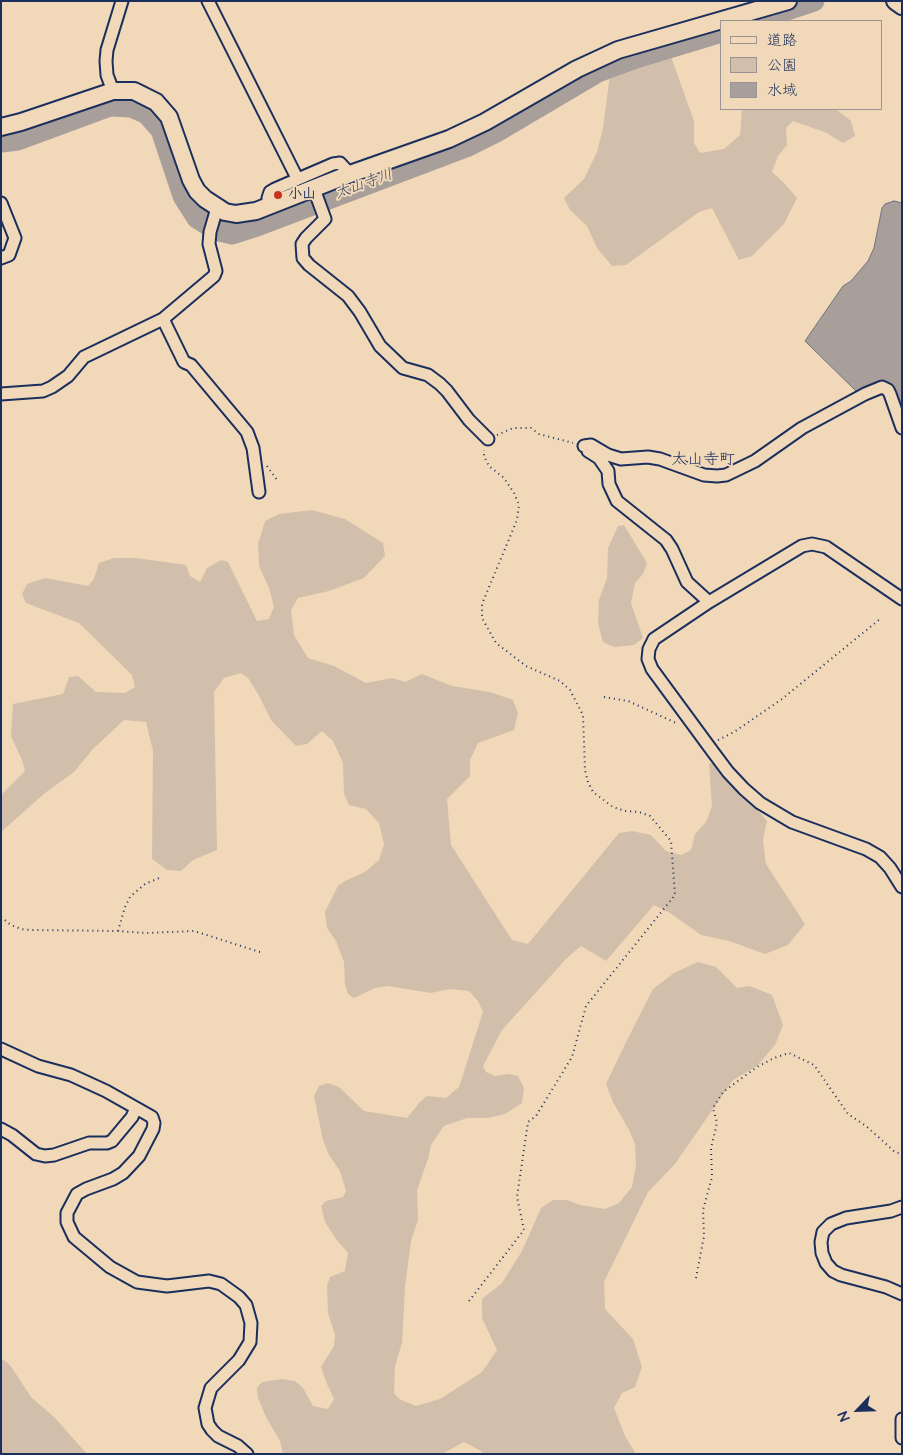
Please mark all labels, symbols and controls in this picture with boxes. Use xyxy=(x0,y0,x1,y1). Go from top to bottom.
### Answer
legend xyxy=(720,20,883,110)
text: 道路 xyxy=(767,30,797,51)
text: 公園 xyxy=(767,55,797,76)
text: 水域 xyxy=(767,80,797,101)
water label: 太山寺川 xyxy=(333,166,395,204)
place label: 小山 xyxy=(288,187,316,203)
marker: 小山 xyxy=(272,189,284,201)
district label: 太山寺町 xyxy=(671,451,735,471)
north arrow xyxy=(833,1385,883,1435)
text: N xyxy=(833,1408,855,1424)

